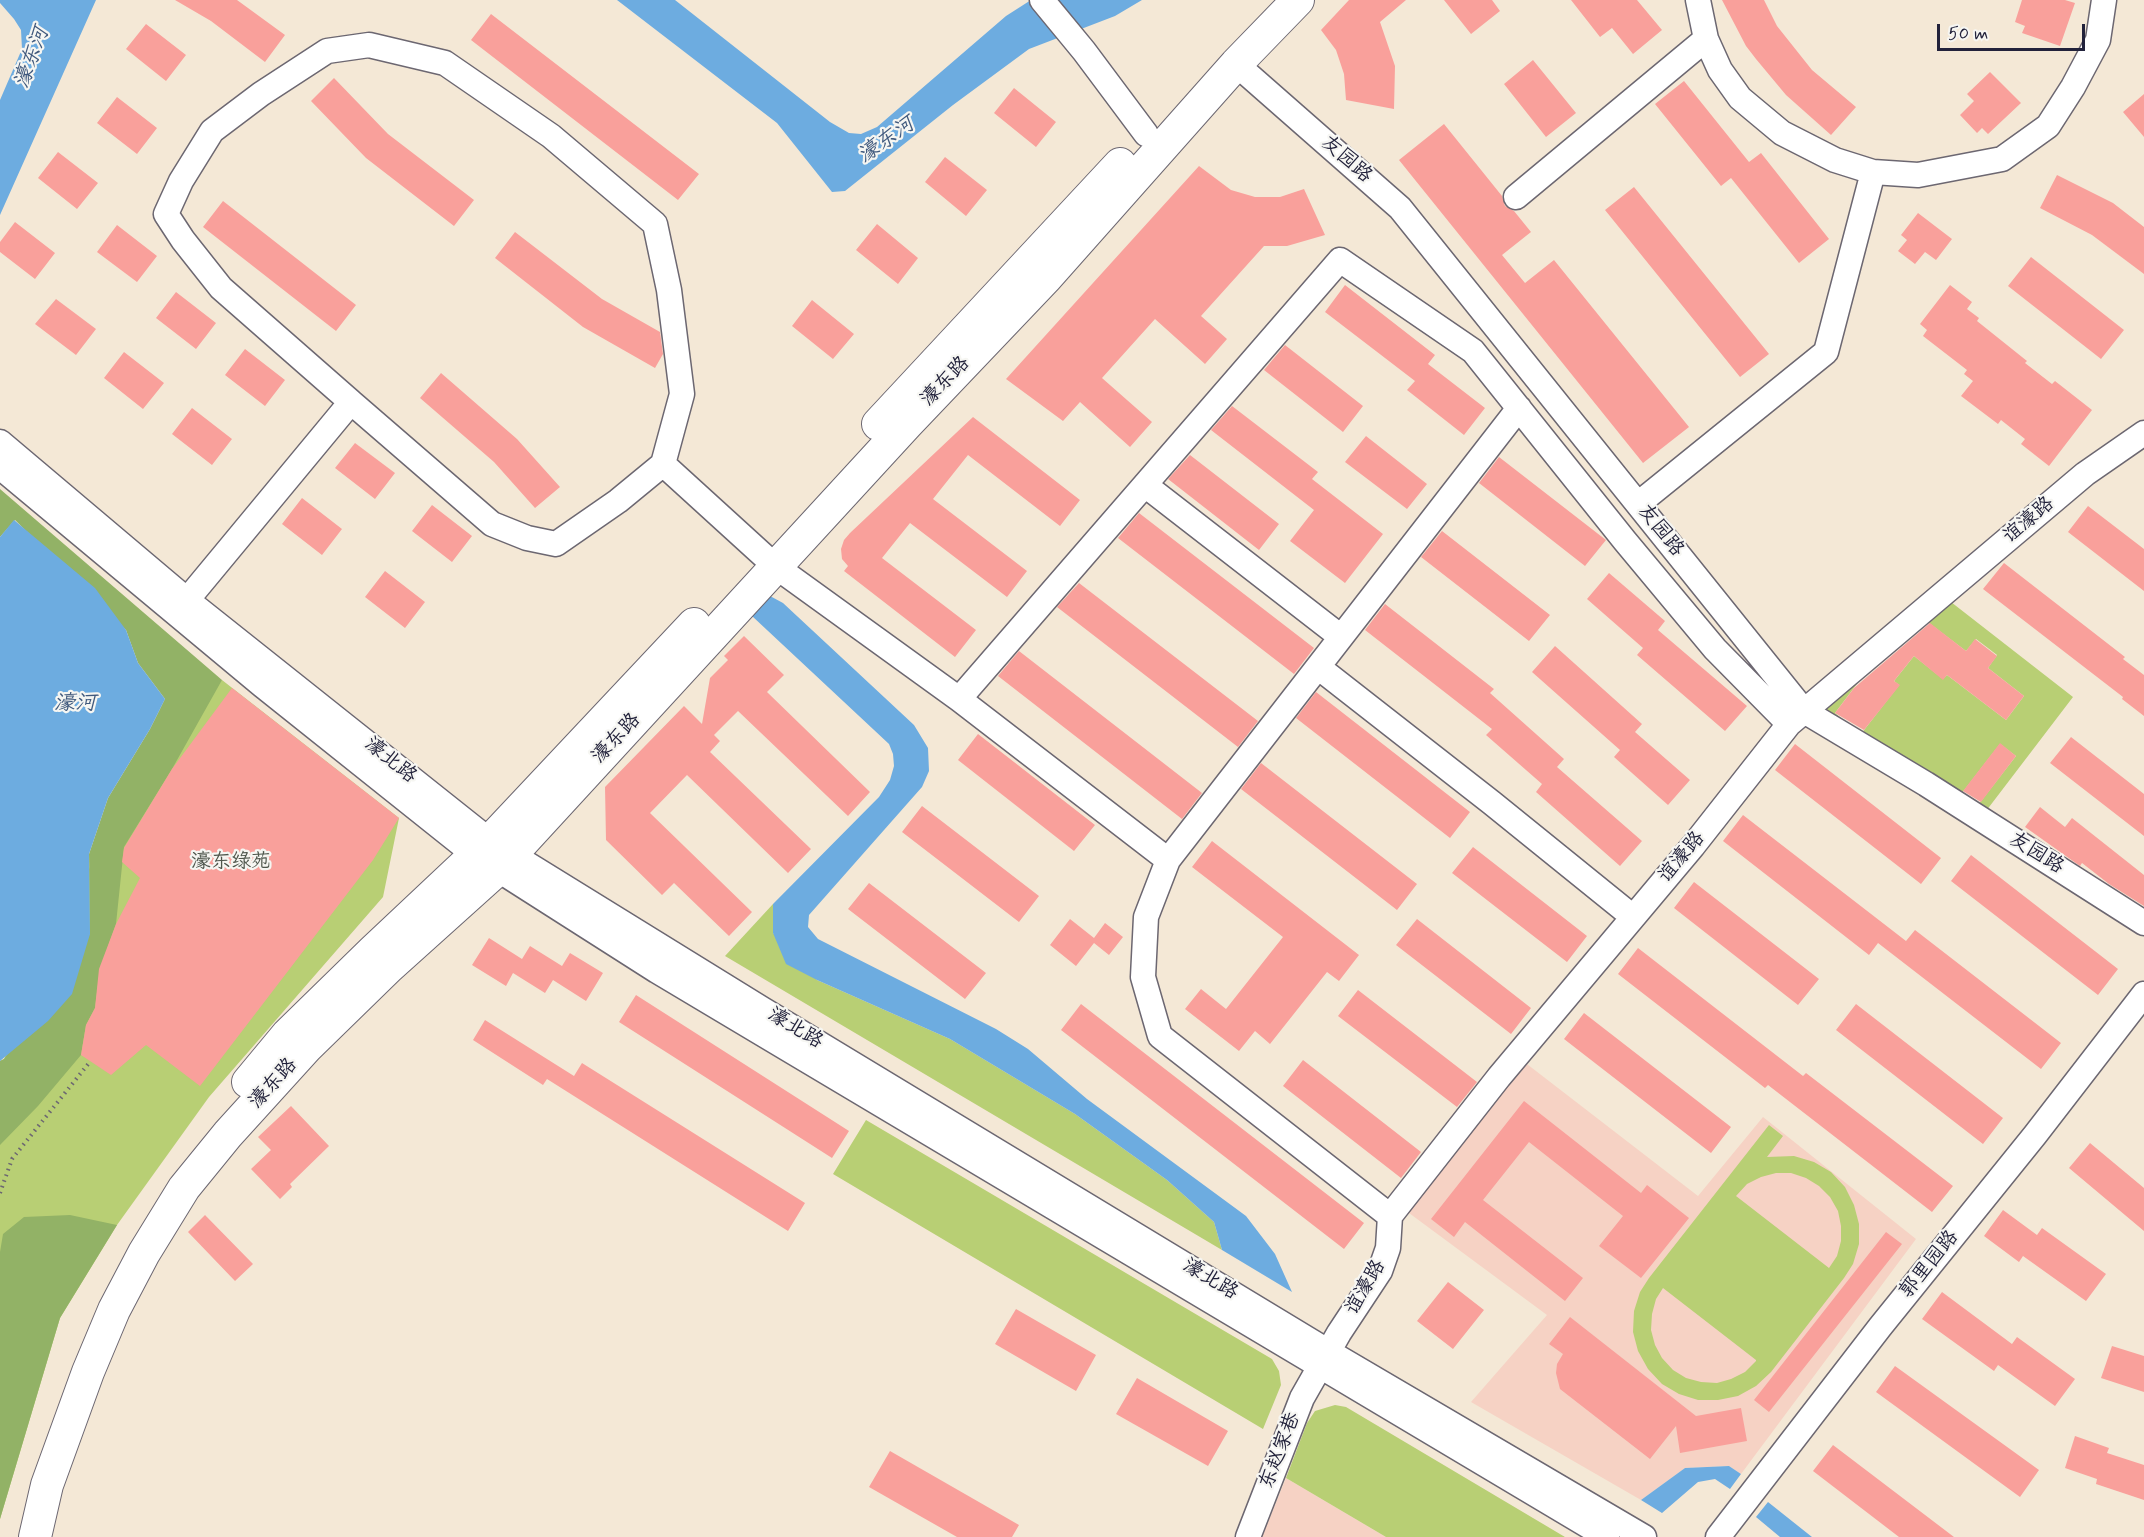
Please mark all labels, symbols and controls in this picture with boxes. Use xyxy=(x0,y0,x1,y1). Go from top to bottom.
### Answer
scale bar xyxy=(1940,12,2088,50)
text: 50 m xyxy=(1948,22,1988,46)
water label: 濠东河 xyxy=(10,24,56,92)
water label: 濠东河 xyxy=(854,113,920,169)
street label: 友园路 xyxy=(1315,131,1377,189)
street label: 濠东路 xyxy=(917,352,975,412)
street label: 谊濠路 xyxy=(1998,493,2060,549)
street label: 友园路 xyxy=(1632,500,1688,562)
water label: 濠河 xyxy=(54,692,96,718)
street label: 濠东路 xyxy=(588,709,646,769)
street label: 濠北路 xyxy=(359,733,421,789)
street label: 谊濠路 xyxy=(1654,827,1710,889)
street label: 友园路 xyxy=(2004,828,2068,880)
park label: 濠东绿苑 xyxy=(191,851,271,875)
street label: 濠北路 xyxy=(763,1003,827,1055)
street label: 濠东路 xyxy=(245,1054,303,1114)
street label: 郭里园路 xyxy=(1896,1226,1964,1304)
street label: 濠北路 xyxy=(1178,1254,1242,1306)
street label: 谊濠路 xyxy=(1341,1256,1391,1320)
street label: 东赵家巷 xyxy=(1255,1409,1307,1493)

